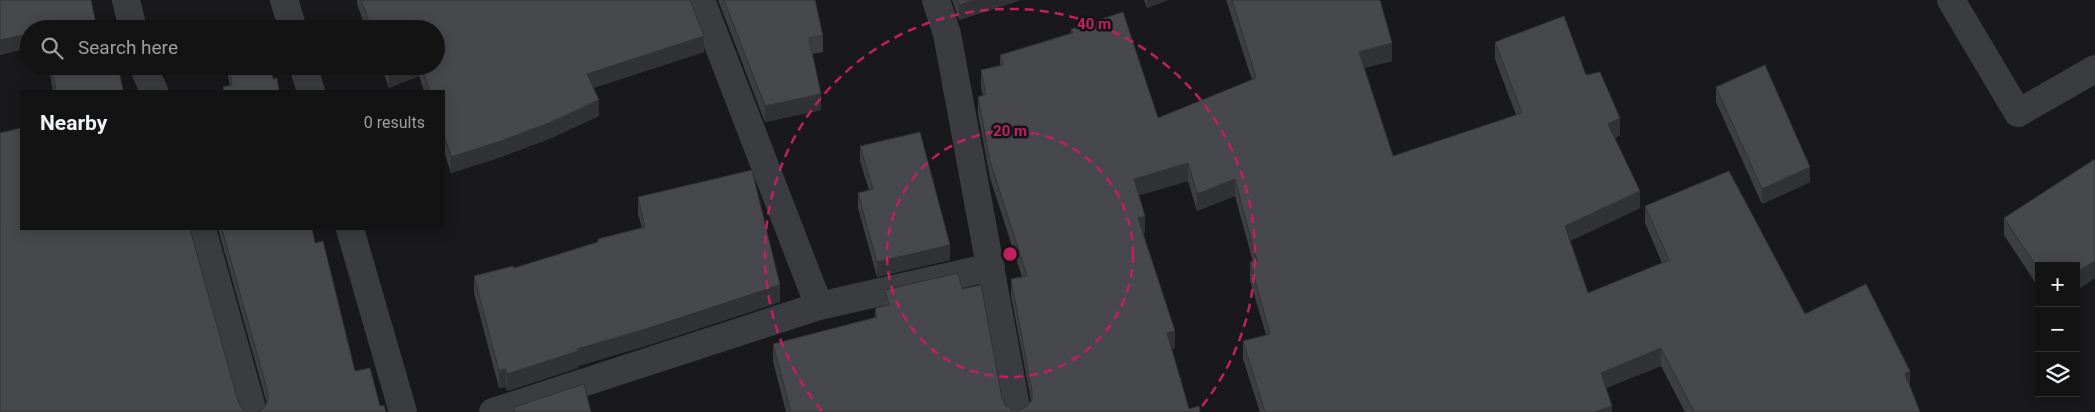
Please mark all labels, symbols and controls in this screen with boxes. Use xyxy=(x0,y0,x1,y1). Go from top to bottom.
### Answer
text: 40 m xyxy=(1077,15,1111,33)
search box xyxy=(20,20,445,75)
icon: search xyxy=(38,34,66,62)
text: Search here xyxy=(78,36,178,59)
text: Nearby xyxy=(40,111,107,135)
text: 0 results xyxy=(364,113,425,132)
text: 20 m xyxy=(993,122,1027,140)
centre of rings xyxy=(1001,245,1019,263)
map controls xyxy=(2035,262,2080,397)
button: + xyxy=(2035,262,2080,307)
button: − xyxy=(2035,307,2080,352)
button: layers xyxy=(2035,352,2080,397)

